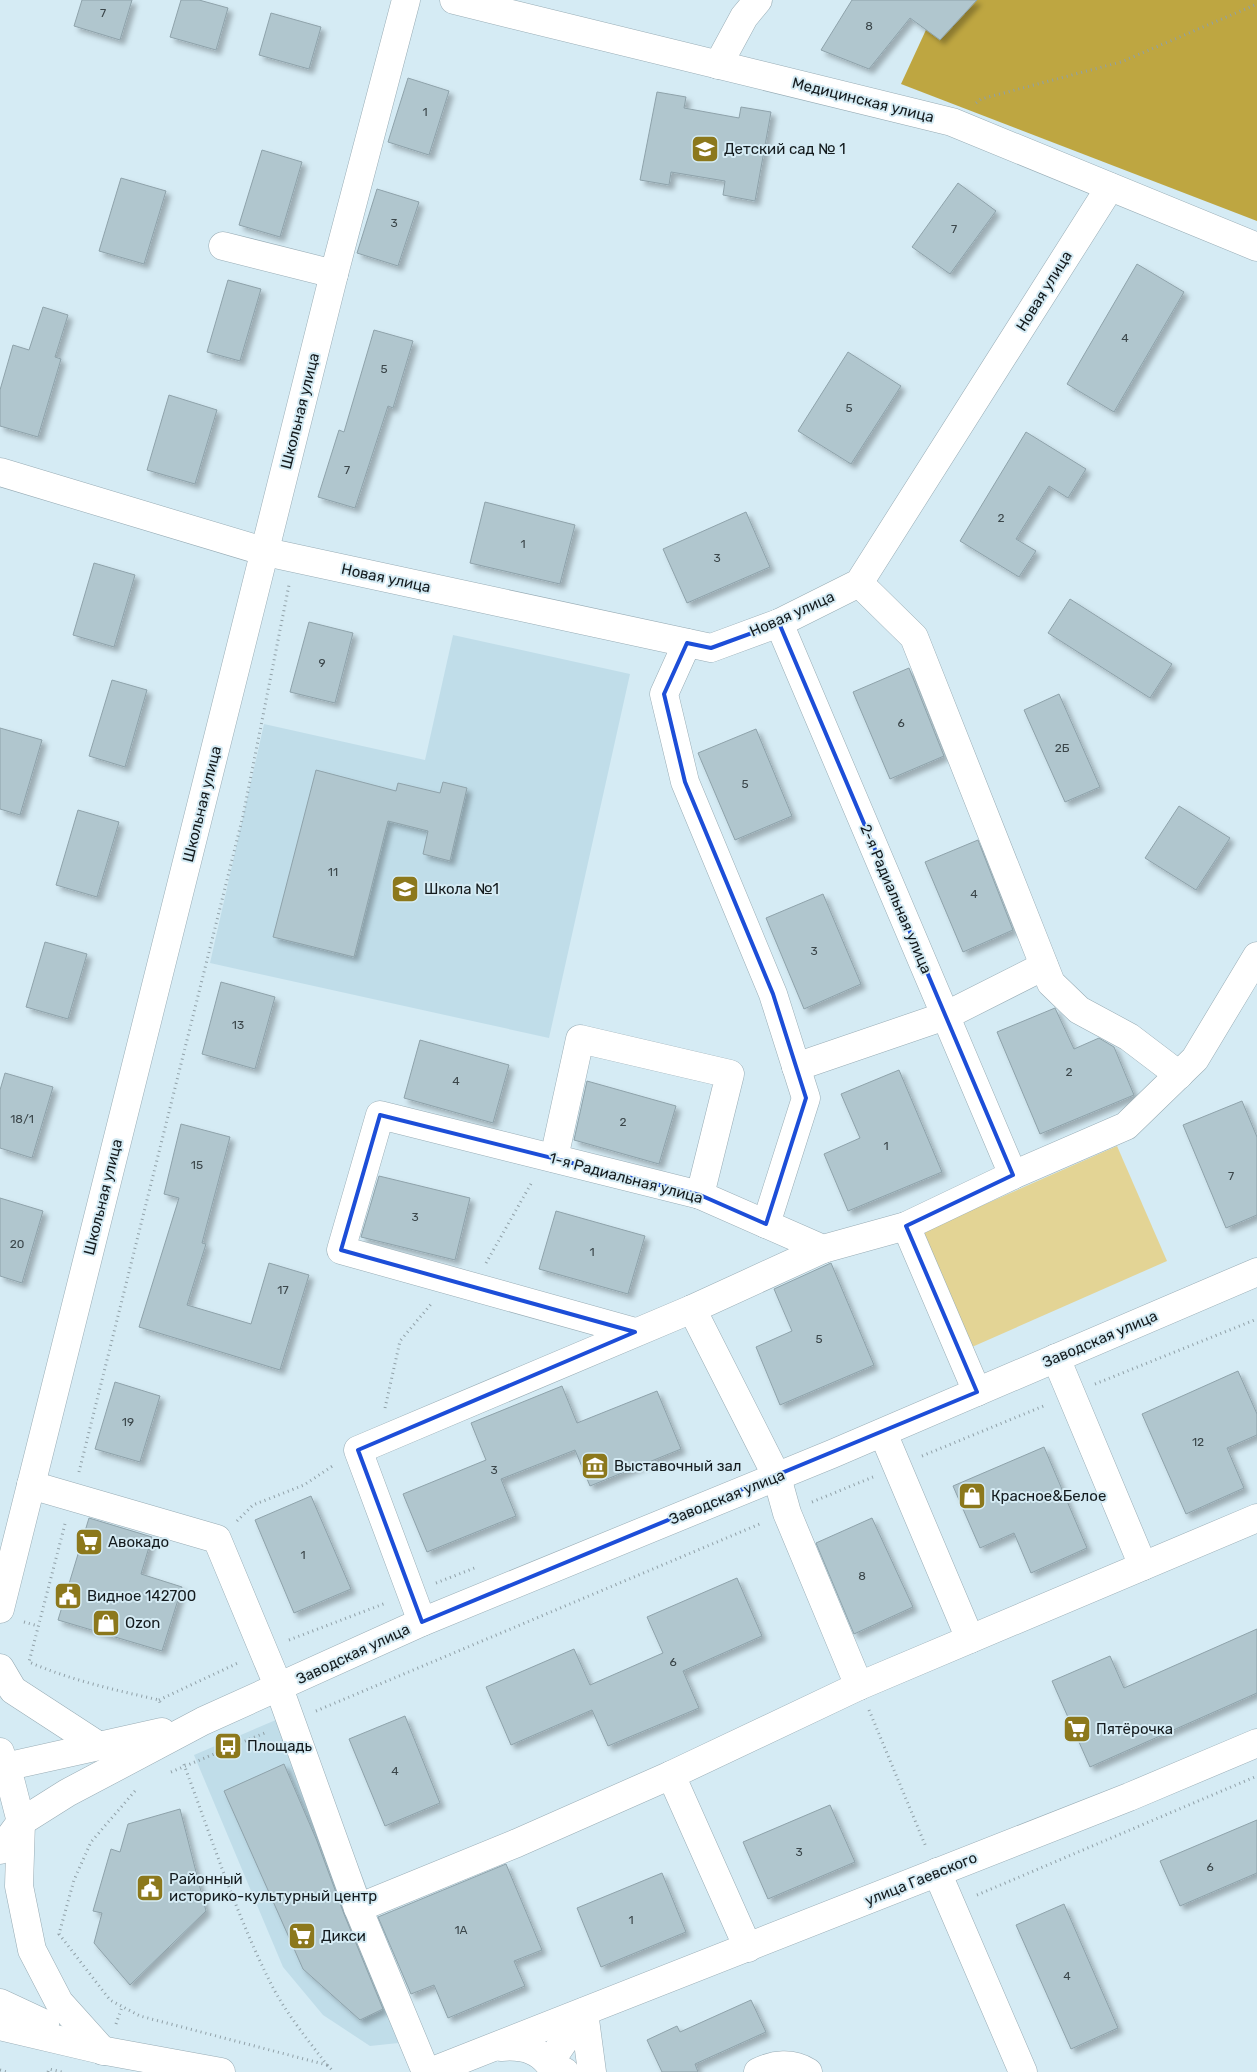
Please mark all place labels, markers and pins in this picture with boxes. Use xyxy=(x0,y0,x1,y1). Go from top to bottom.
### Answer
school or university icon: Детский сад № 1 xyxy=(690,134,720,164)
place label: Детский сад № 1 xyxy=(724,140,846,158)
school or university icon: Школа №1 xyxy=(390,874,420,904)
place label: Школа №1 xyxy=(424,880,499,898)
museum icon: Выставочный зал xyxy=(580,1451,610,1481)
place label: Выставочный зал xyxy=(614,1457,741,1475)
shop icon: Красное&Белое xyxy=(957,1481,987,1511)
place label: Красное&Белое xyxy=(991,1487,1106,1505)
supermarket icon: Авокадо xyxy=(74,1527,104,1557)
place label: Авокадо xyxy=(108,1533,169,1551)
public building icon: Видное 142700 xyxy=(53,1581,83,1611)
place label: Видное 142700 xyxy=(87,1587,196,1605)
shop icon: Ozon xyxy=(91,1608,121,1638)
place label: Ozon xyxy=(125,1614,160,1632)
supermarket icon: Пятёрочка xyxy=(1062,1714,1092,1744)
place label: Пятёрочка xyxy=(1096,1720,1173,1738)
bus stop icon: Площадь xyxy=(213,1731,243,1761)
place label: Площадь xyxy=(247,1737,312,1755)
place label: Районный историко-культурный центр xyxy=(169,1870,377,1905)
public building icon: Районный историко-культурный центр xyxy=(135,1873,165,1903)
supermarket icon: Дикси xyxy=(287,1921,317,1951)
place label: Дикси xyxy=(321,1927,366,1945)

